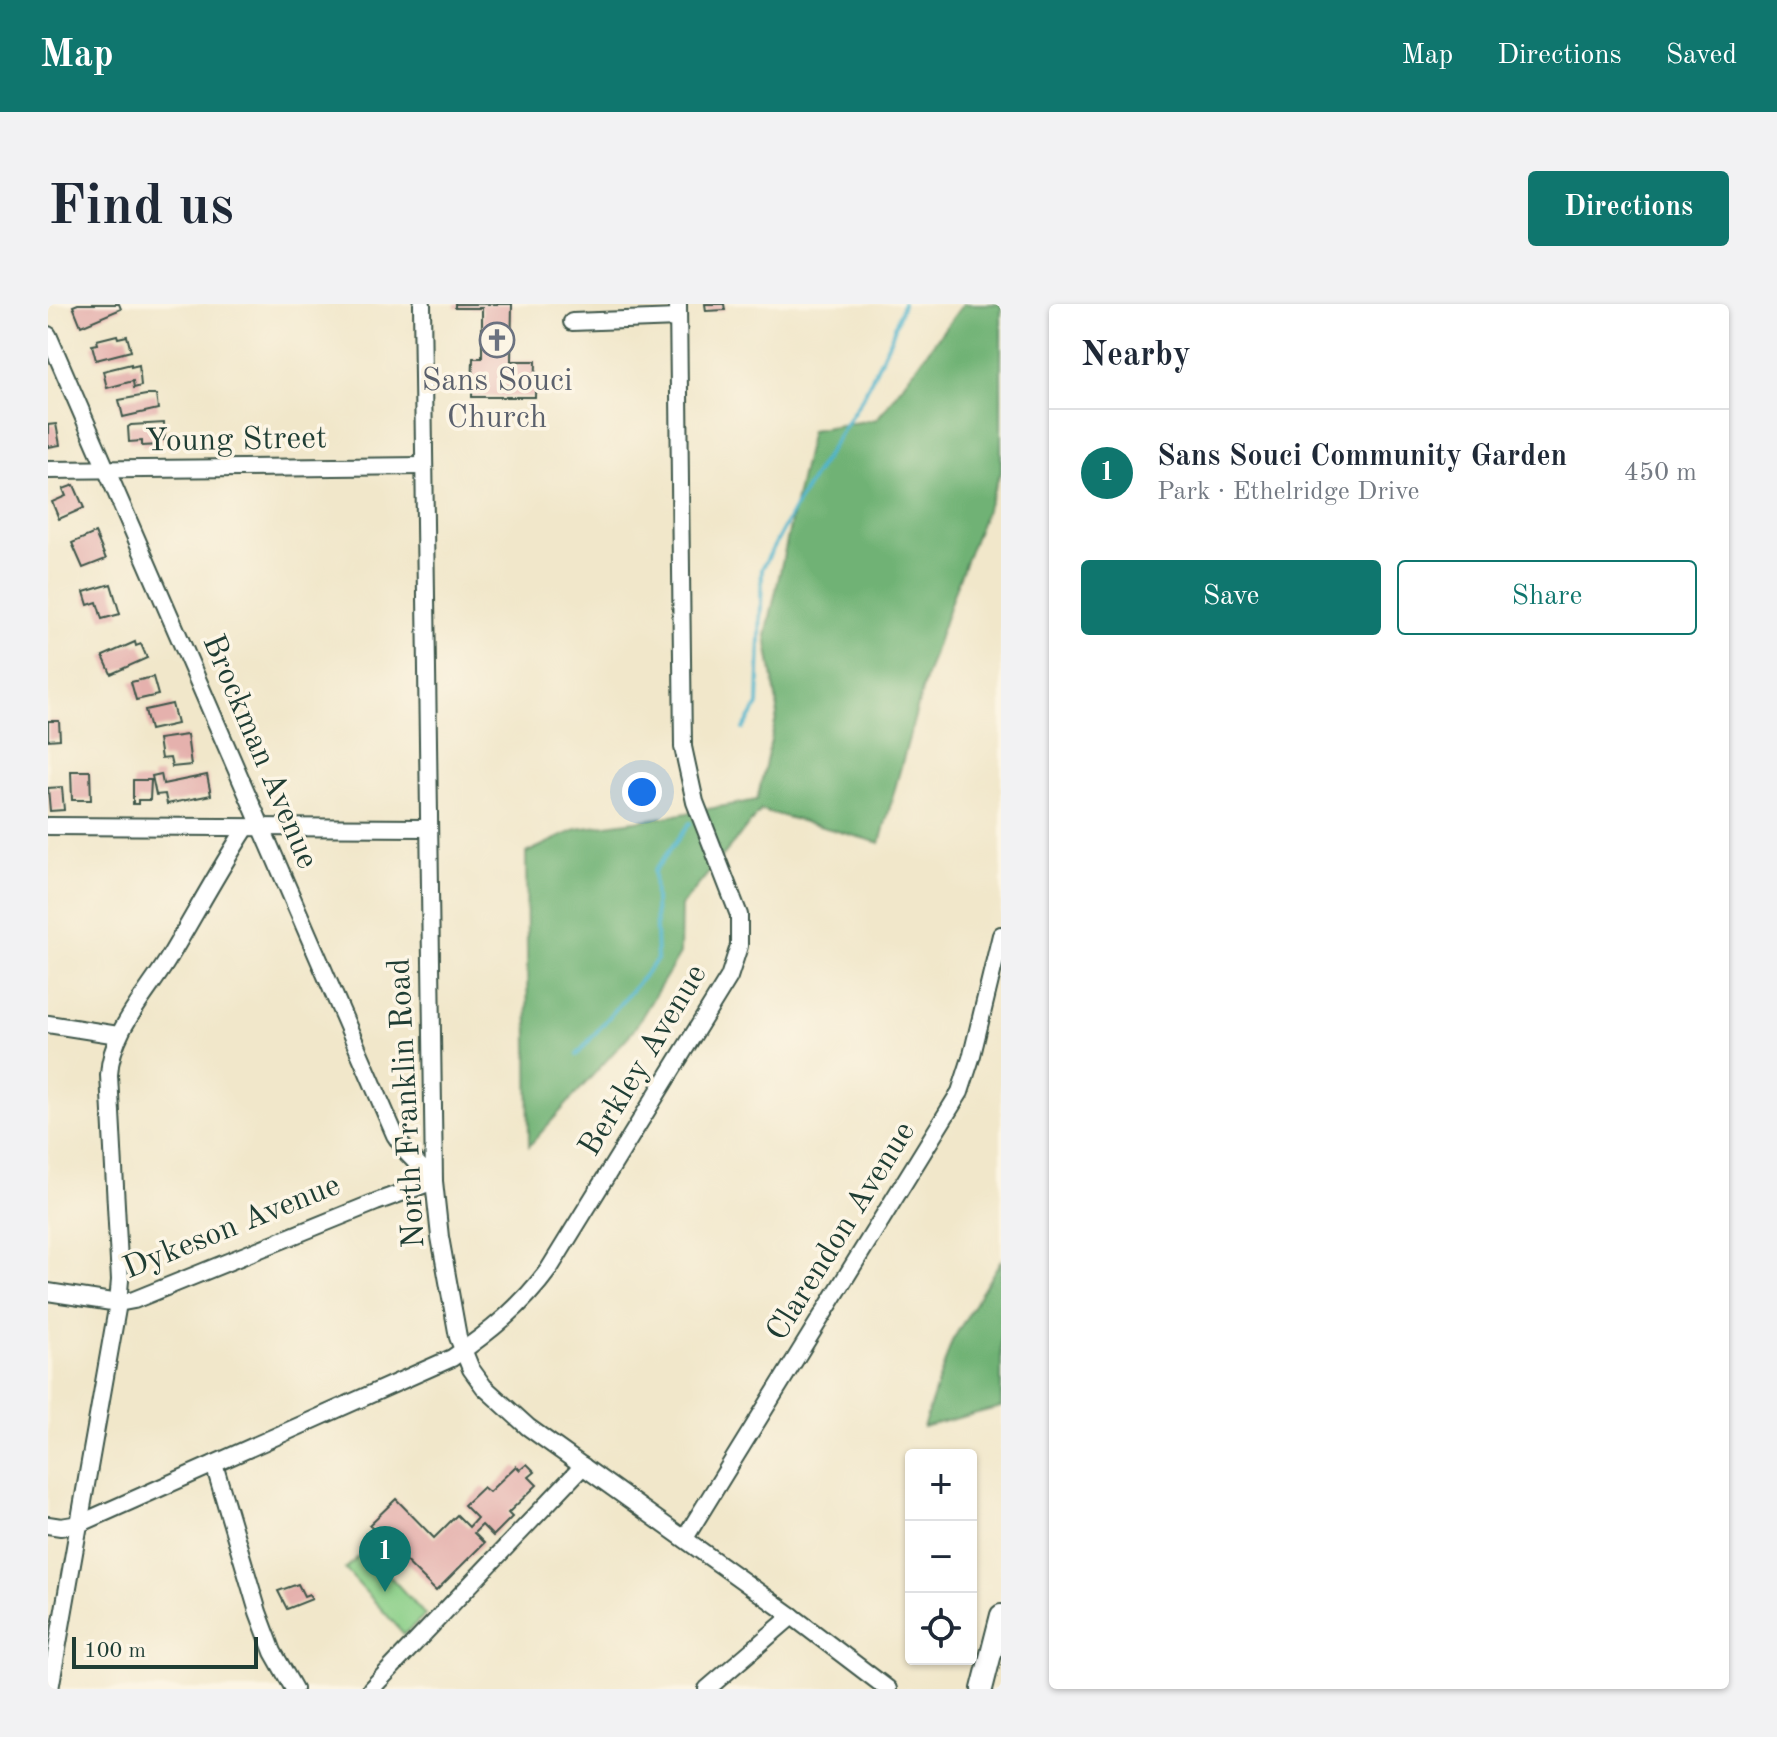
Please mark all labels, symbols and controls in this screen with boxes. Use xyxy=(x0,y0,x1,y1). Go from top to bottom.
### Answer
text: Map xyxy=(40,37,114,75)
text: Map xyxy=(1401,42,1453,70)
text: Directions xyxy=(1497,42,1622,70)
text: Saved xyxy=(1666,42,1737,70)
button: Directions xyxy=(1528,171,1729,246)
text: Find us xyxy=(48,180,234,236)
church icon: Sans Souci Church xyxy=(478,321,516,359)
text: Nearby xyxy=(1081,339,1191,373)
place label: Sans Souci Church xyxy=(421,366,573,435)
street label: Young Street xyxy=(145,423,327,459)
text: Sans Souci Community Garden xyxy=(1157,442,1567,472)
text: 1 xyxy=(1099,460,1115,486)
text: 450 m xyxy=(1624,460,1697,486)
text: Park · Ethelridge Drive xyxy=(1157,479,1420,505)
button: Save xyxy=(1081,560,1381,635)
button: Share xyxy=(1397,560,1697,635)
street label: Brockman Avenue xyxy=(195,630,323,874)
your location xyxy=(622,772,662,812)
street label: North Franklin Road xyxy=(384,957,432,1249)
street label: Berkley Avenue xyxy=(574,960,714,1162)
street label: Clarendon Avenue xyxy=(762,1117,922,1347)
street label: Dykeson Avenue xyxy=(119,1170,345,1286)
map controls xyxy=(905,1449,977,1665)
button: + xyxy=(905,1449,977,1521)
button: − xyxy=(905,1521,977,1593)
pin: 1 xyxy=(359,1526,411,1592)
button: locate xyxy=(905,1593,977,1665)
scale bar xyxy=(72,1633,258,1669)
text: 100 m xyxy=(84,1640,146,1662)

